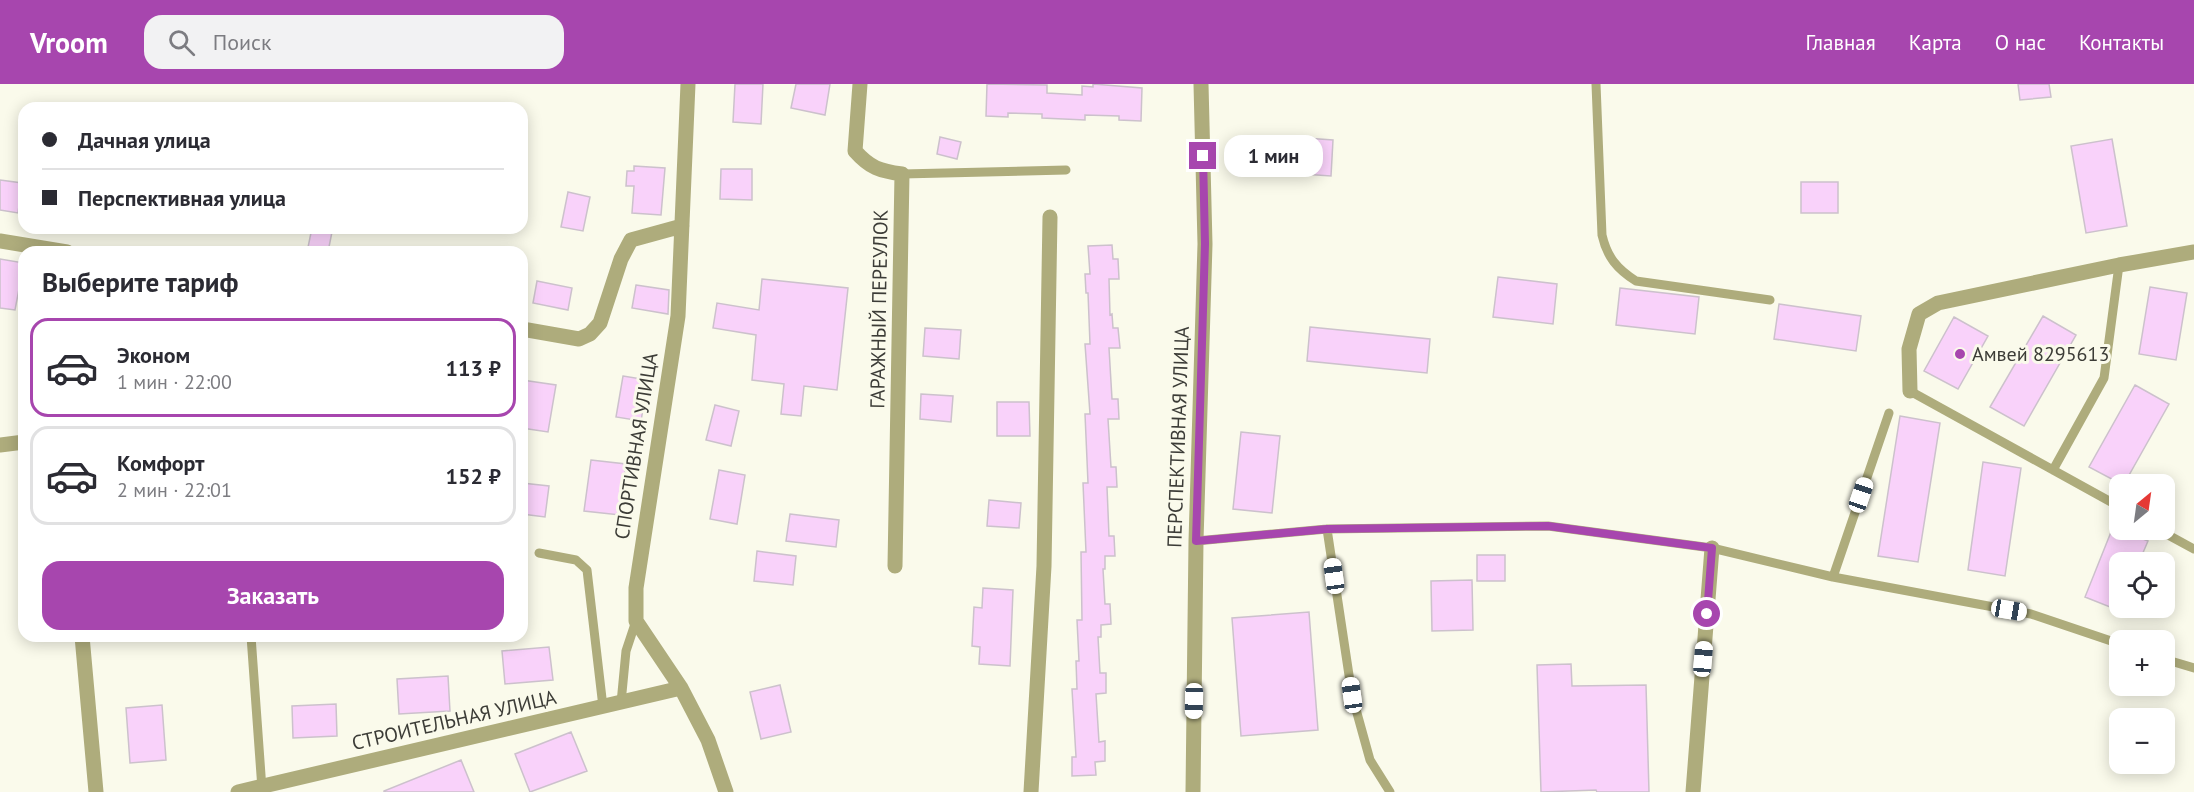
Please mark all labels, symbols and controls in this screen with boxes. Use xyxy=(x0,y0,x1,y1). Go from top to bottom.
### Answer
search box xyxy=(144,15,564,69)
text: Vroom xyxy=(30,24,108,61)
icon: search xyxy=(165,26,198,59)
text: Поиск xyxy=(213,28,271,56)
text: Главная xyxy=(1805,29,1876,56)
text: Карта xyxy=(1909,29,1962,56)
text: О нас xyxy=(1995,29,2046,56)
text: Контакты xyxy=(2079,29,2164,56)
text: Дачная улица xyxy=(78,126,211,154)
callout: 1 мин xyxy=(1224,135,1323,177)
route end xyxy=(1189,142,1216,169)
text: 1 мин xyxy=(1248,143,1299,169)
text: Перспективная улица xyxy=(78,184,286,212)
street label: ГАРАЖНЫЙ ПЕРЕУЛОК xyxy=(864,209,894,409)
text: Выберите тариф xyxy=(42,265,238,299)
street label: ПЕРСПЕКТИВНАЯ УЛИЦА xyxy=(1161,325,1195,548)
icon: car xyxy=(45,341,99,395)
text: Эконом xyxy=(117,341,190,369)
place label: Амвей 8295613 xyxy=(1972,341,2109,367)
marker: Амвей 8295613 xyxy=(1953,347,1967,361)
street label: СПОРТИВНАЯ УЛИЦА xyxy=(608,350,664,541)
text: 113 ₽ xyxy=(446,354,501,382)
text: 1 мин · 22:00 xyxy=(117,369,232,395)
icon: car xyxy=(45,449,99,503)
text: Комфорт xyxy=(117,449,205,477)
text: 152 ₽ xyxy=(446,462,501,490)
north arrow xyxy=(2109,474,2175,540)
map controls xyxy=(2109,474,2175,774)
car xyxy=(1847,475,1875,515)
text: 2 мин · 22:01 xyxy=(117,477,232,503)
button: locate xyxy=(2109,552,2175,618)
car xyxy=(1323,557,1345,595)
button: Заказать xyxy=(42,561,504,630)
car xyxy=(1990,598,2028,622)
route start xyxy=(1693,600,1720,627)
button: + xyxy=(2109,630,2175,696)
car xyxy=(1692,640,1714,678)
car xyxy=(1341,676,1363,714)
car xyxy=(1185,683,1203,719)
street label: СТРОИТЕЛЬНАЯ УЛИЦА xyxy=(349,684,559,756)
button: − xyxy=(2109,708,2175,774)

